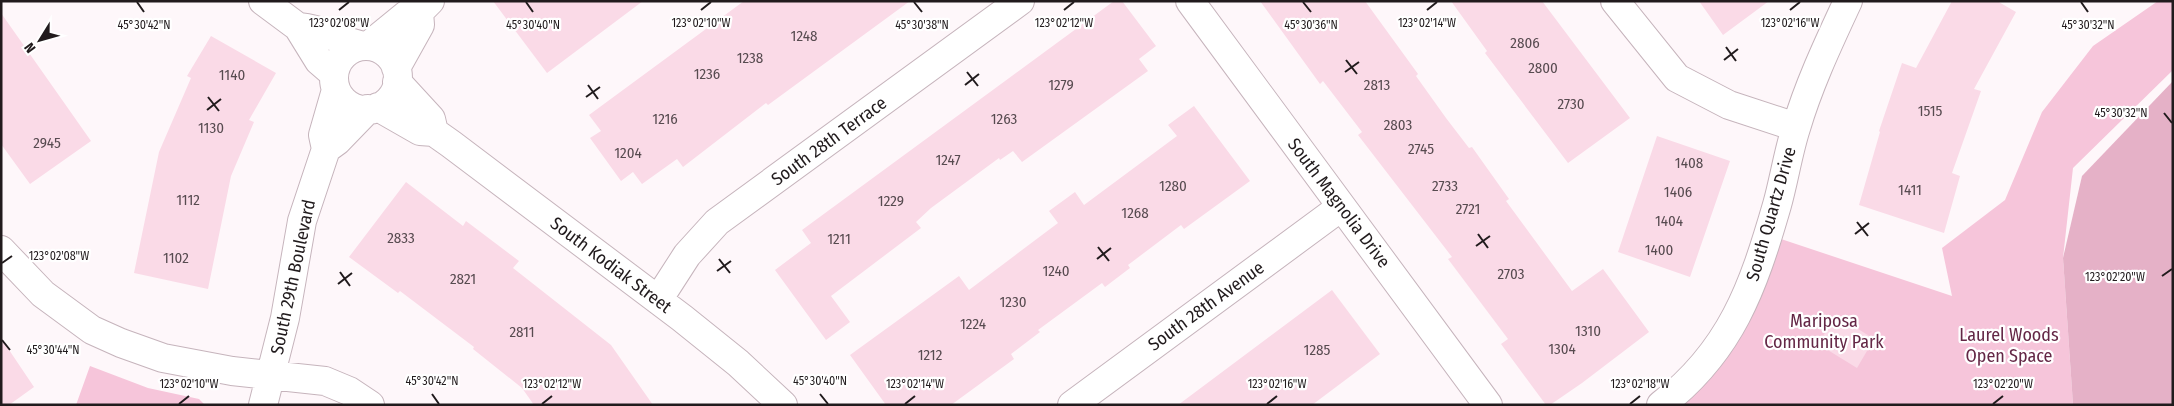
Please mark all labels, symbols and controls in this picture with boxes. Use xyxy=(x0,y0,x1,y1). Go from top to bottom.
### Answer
north arrow xyxy=(15,15,65,65)
text: 123°02'08"W xyxy=(309,16,369,30)
text: 123°02'10"W xyxy=(671,16,731,30)
text: 123°02'12"W xyxy=(1035,16,1093,30)
text: 123°02'14"W xyxy=(1398,16,1456,30)
text: 123°02'16"W xyxy=(1761,16,1819,30)
text: 45°30'42"N xyxy=(118,18,170,32)
text: 45°30'40"N xyxy=(506,18,560,32)
text: 45°30'38"N xyxy=(895,18,949,32)
text: 45°30'36"N xyxy=(1284,18,1338,32)
text: 45°30'32"N xyxy=(2061,18,2115,32)
house number: 1248 xyxy=(791,27,817,45)
house number: 2806 xyxy=(1510,34,1540,52)
text: N xyxy=(21,39,39,56)
house number: 1238 xyxy=(737,49,763,67)
house number: 2800 xyxy=(1528,59,1558,77)
house number: 1236 xyxy=(694,65,720,83)
house number: 1140 xyxy=(219,66,245,84)
house number: 1279 xyxy=(1048,76,1074,94)
house number: 2813 xyxy=(1364,76,1390,94)
street label: South 28th Terrace xyxy=(767,92,891,190)
house number: 2730 xyxy=(1557,95,1585,113)
house number: 1515 xyxy=(1918,102,1942,120)
text: 45°30'32"N xyxy=(2094,106,2148,120)
house number: 1216 xyxy=(652,110,678,128)
house number: 1263 xyxy=(991,110,1018,128)
house number: 2803 xyxy=(1384,116,1413,134)
house number: 1130 xyxy=(198,119,224,137)
house number: 2945 xyxy=(33,134,61,152)
street label: South Magnolia Drive xyxy=(1283,134,1395,272)
house number: 2745 xyxy=(1408,140,1434,158)
house number: 1204 xyxy=(614,144,642,162)
street label: South Quartz Drive xyxy=(1741,144,1801,284)
house number: 1247 xyxy=(935,151,961,169)
house number: 1408 xyxy=(1675,154,1703,172)
house number: 1280 xyxy=(1159,177,1187,195)
house number: 2733 xyxy=(1432,177,1458,195)
house number: 1411 xyxy=(1898,181,1922,199)
house number: 1406 xyxy=(1664,183,1692,201)
house number: 1112 xyxy=(176,191,200,209)
house number: 1229 xyxy=(878,192,904,210)
street label: South 29th Boulevard xyxy=(266,198,320,356)
house number: 2721 xyxy=(1456,200,1480,218)
house number: 1268 xyxy=(1121,204,1149,222)
street label: South Kodiak Street xyxy=(546,212,676,318)
house number: 1404 xyxy=(1655,212,1683,230)
house number: 2833 xyxy=(387,229,415,247)
house number: 1211 xyxy=(827,230,851,248)
house number: 1400 xyxy=(1645,241,1673,259)
text: 123°02'08"W xyxy=(29,249,89,263)
house number: 1102 xyxy=(163,249,189,267)
street label: South 28th Avenue xyxy=(1144,256,1268,355)
house number: 1240 xyxy=(1042,262,1070,280)
house number: 2703 xyxy=(1498,265,1525,283)
house number: 2821 xyxy=(450,270,476,288)
text: 123°02'20"W xyxy=(2085,270,2145,284)
house number: 1230 xyxy=(999,293,1027,311)
park label: Mariposa Community Park xyxy=(1764,310,1884,353)
house number: 1224 xyxy=(960,315,986,333)
house number: 1310 xyxy=(1575,322,1601,340)
house number: 2811 xyxy=(509,323,535,341)
park label: Laurel Woods Open Space xyxy=(1959,324,2059,367)
house number: 1304 xyxy=(1548,340,1576,358)
house number: 1285 xyxy=(1304,341,1331,359)
text: 45°30'44"N xyxy=(26,343,80,357)
house number: 1212 xyxy=(918,346,943,364)
text: 45°30'42"N xyxy=(406,374,458,388)
text: 45°30'40"N xyxy=(793,374,847,388)
text: 123°02'10"W xyxy=(159,377,219,391)
text: 123°02'12"W xyxy=(523,377,581,391)
text: 123°02'14"W xyxy=(886,377,944,391)
text: 123°02'16"W xyxy=(1248,377,1306,391)
text: 123°02'18"W xyxy=(1611,377,1669,391)
text: 123°02'20"W xyxy=(1973,377,2033,391)

